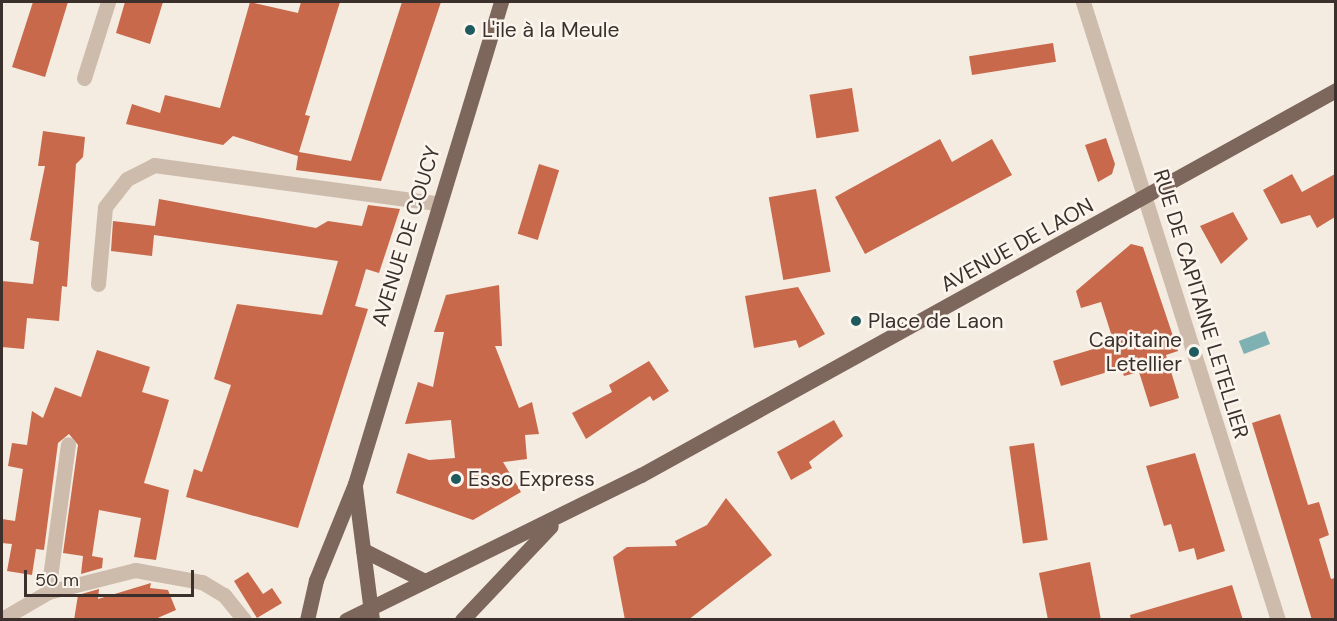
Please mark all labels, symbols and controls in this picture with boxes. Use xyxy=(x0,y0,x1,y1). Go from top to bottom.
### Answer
place label: L'ile à la Meule xyxy=(482,17,619,43)
marker: L'ile à la Meule xyxy=(463,23,477,37)
street label: AVENUE DE COUCY xyxy=(367,143,445,329)
street label: RUE DE CAPITAINE LETELLIER xyxy=(1148,166,1254,442)
street label: AVENUE DE LAON xyxy=(936,193,1098,297)
place label: Place de Laon xyxy=(868,308,1003,334)
marker: Place de Laon xyxy=(849,314,863,328)
place label: Capitaine Letellier xyxy=(1089,327,1182,377)
marker: Capitaine Letellier xyxy=(1187,345,1201,359)
place label: Esso Express xyxy=(468,466,595,492)
marker: Esso Express xyxy=(449,472,463,486)
scale bar xyxy=(27,558,196,596)
text: 50 m xyxy=(35,568,79,592)

